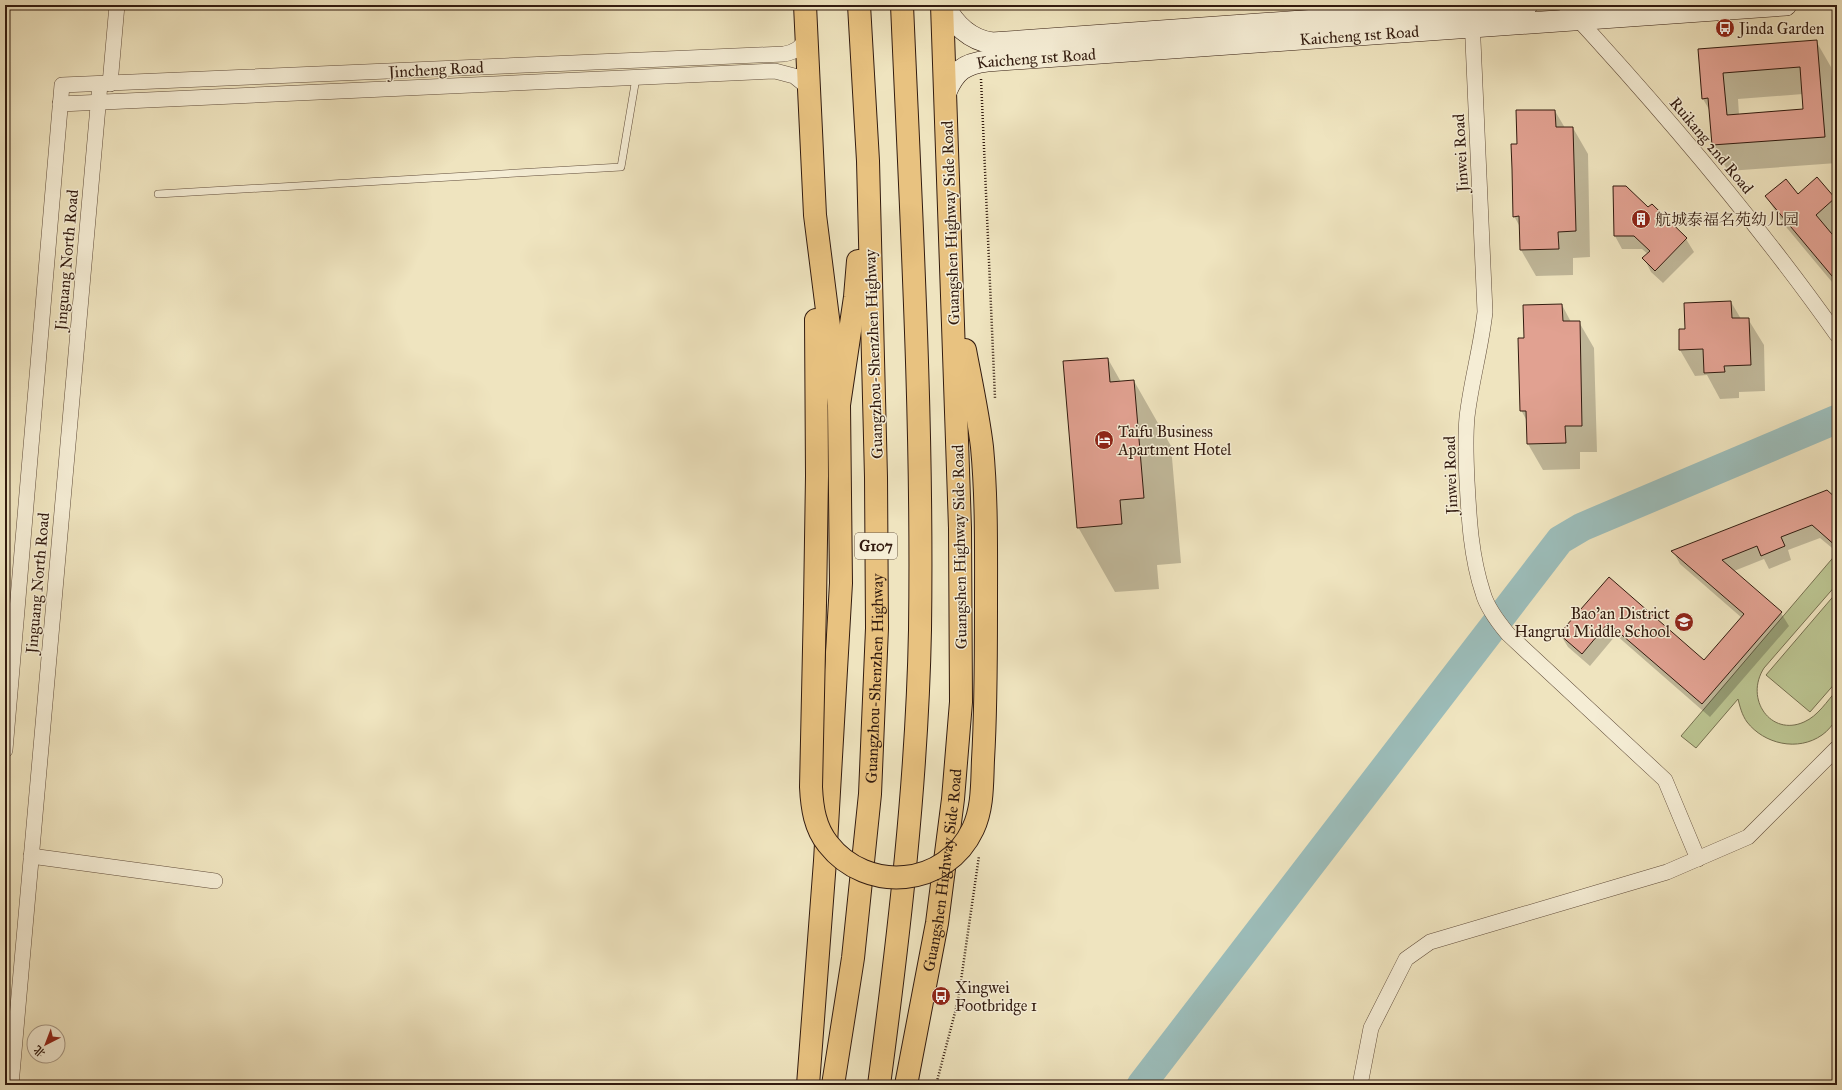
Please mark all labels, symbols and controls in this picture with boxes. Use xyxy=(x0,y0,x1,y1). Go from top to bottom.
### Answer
bus stop icon: Jinda Garden xyxy=(1714,17,1736,39)
place label: Jinda Garden xyxy=(1737,19,1825,39)
street label: Kaicheng 1st Road xyxy=(1299,22,1420,49)
street label: Kaicheng 1st Road xyxy=(975,44,1097,73)
street label: Jincheng Road xyxy=(386,58,484,83)
street label: Ruikang 2nd Road xyxy=(1665,93,1757,198)
street label: Jinwei Road xyxy=(1449,113,1473,195)
street label: Guangshen Highway Side Road xyxy=(937,120,965,326)
street label: Jinguang North Road xyxy=(51,189,83,333)
building icon: 航城泰福名苑幼儿园 xyxy=(1630,208,1652,230)
place label: 航城泰福名苑幼儿园 xyxy=(1655,210,1799,229)
street label: Guangzhou-Shenzhen Highway xyxy=(860,248,888,459)
place label: Taifu Business Apartment Hotel xyxy=(1117,422,1232,459)
hotel icon: Taifu Business Apartment Hotel xyxy=(1093,429,1115,451)
street label: Jinwei Road xyxy=(1440,435,1462,516)
street label: Guangshen Highway Side Road xyxy=(948,444,972,649)
street label: Jinguang North Road xyxy=(22,512,54,656)
road number: G107 xyxy=(855,533,897,559)
street label: Guangzhou-Shenzhen Highway xyxy=(861,573,888,784)
place label: Bao’an District Hangrui Middle School xyxy=(1514,604,1671,642)
school or university icon: Bao’an District Hangrui Middle School xyxy=(1673,611,1695,633)
street label: Guangshen Highway Side Road xyxy=(919,768,965,973)
place label: Xingwei Footbridge 1 xyxy=(955,978,1037,1016)
bus stop icon: Xingwei Footbridge 1 xyxy=(930,985,952,1007)
north arrow xyxy=(26,1024,66,1064)
text: 北 xyxy=(31,1043,48,1060)

